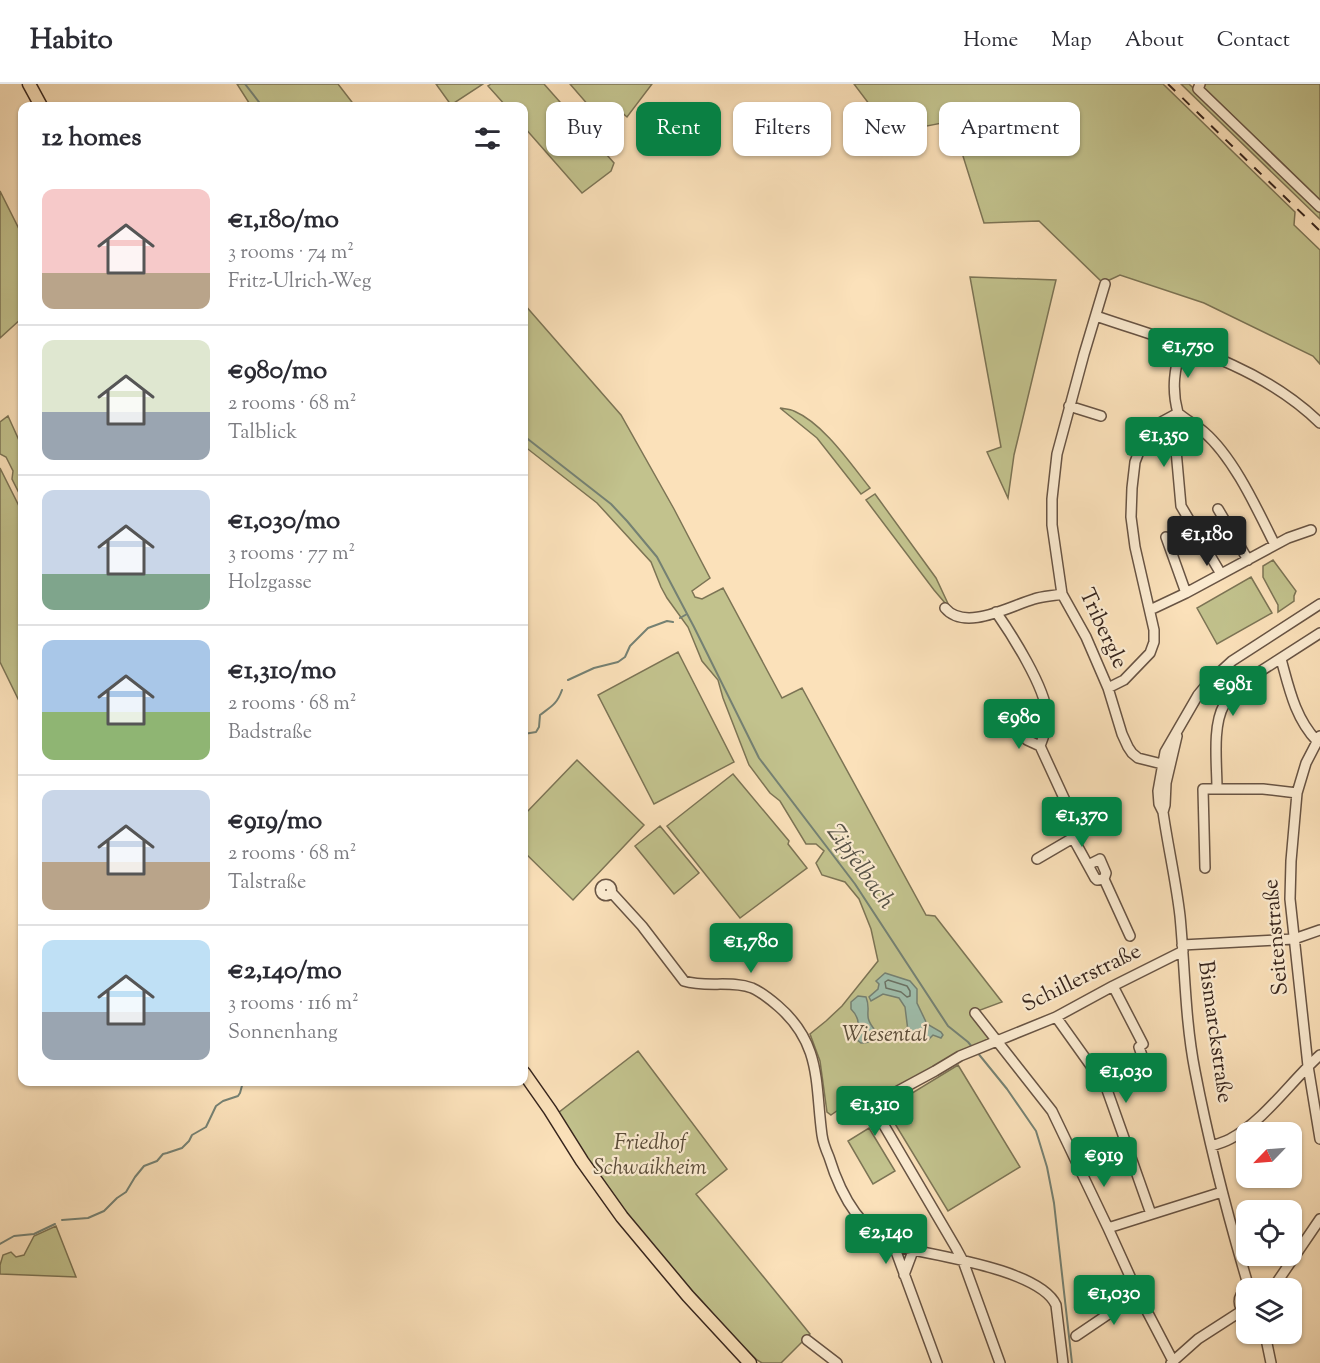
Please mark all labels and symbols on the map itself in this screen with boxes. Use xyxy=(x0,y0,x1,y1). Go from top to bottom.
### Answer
pin: €1,750 xyxy=(1139,328,1237,379)
pin: €1,350 xyxy=(1115,417,1213,468)
pin: €1,180 xyxy=(1158,516,1256,567)
street label: Tribergle xyxy=(1069,584,1135,674)
pin: €981 xyxy=(1197,666,1269,717)
pin: €980 xyxy=(983,699,1055,750)
pin: €1,370 xyxy=(1033,797,1131,848)
water label: Zipfelbach xyxy=(817,817,903,917)
street label: Seitenstraße xyxy=(1256,877,1298,997)
pin: €1,780 xyxy=(702,923,800,974)
street label: Schillerstraße xyxy=(1017,936,1147,1022)
street label: Bismarckstraße xyxy=(1188,959,1240,1105)
park label: Wiesental xyxy=(842,1020,928,1052)
pin: €1,030 xyxy=(1077,1053,1175,1104)
pin: €1,310 xyxy=(826,1086,924,1137)
north arrow xyxy=(1236,1122,1302,1188)
park label: Friedhof Schwaikheim xyxy=(593,1128,707,1185)
pin: €919 xyxy=(1068,1137,1140,1188)
pin: €2,140 xyxy=(837,1214,935,1265)
pin: €1,030 xyxy=(1065,1275,1163,1326)

